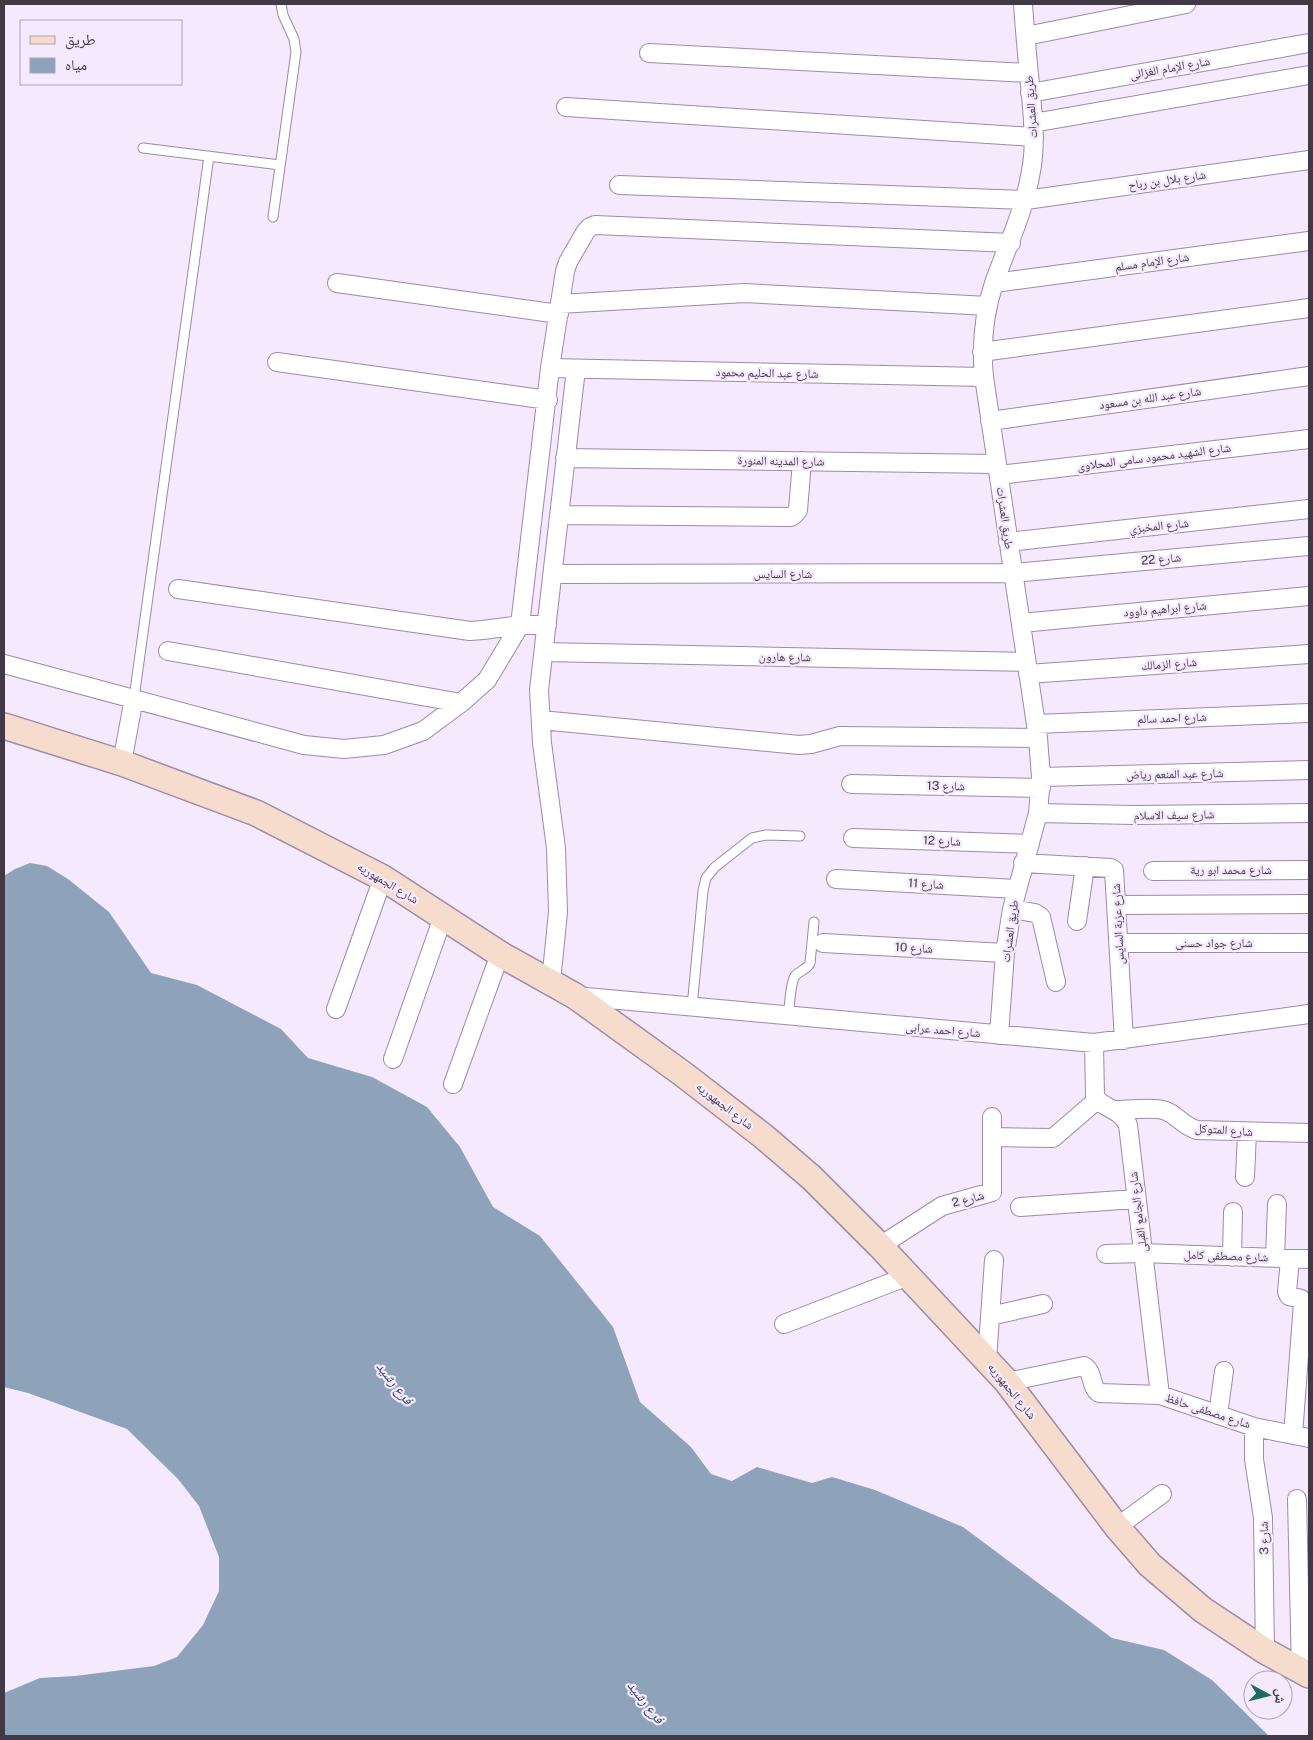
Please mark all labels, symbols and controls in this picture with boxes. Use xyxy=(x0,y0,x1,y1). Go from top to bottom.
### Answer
legend xyxy=(20,20,182,85)
text: طريق xyxy=(65,31,96,50)
street label: شارع الإمام الغزالى xyxy=(1129,54,1211,83)
text: مياه xyxy=(65,56,87,73)
street label: طريق العشرات xyxy=(1022,75,1040,139)
street label: شارع بلال بن رباح xyxy=(1127,168,1207,193)
street label: شارع الإمام مسلم xyxy=(1114,250,1190,275)
street label: شارع عبد الحليم محمود xyxy=(715,365,819,382)
street label: شارع عبد الله بن مسعود xyxy=(1098,384,1202,413)
street label: شارع الشهيد محمود سامى المحلاوى xyxy=(1076,441,1232,474)
street label: شارع المدينه المنورة xyxy=(737,453,825,470)
street label: طريق العشرات xyxy=(993,486,1016,550)
street label: شارع المخبزي xyxy=(1129,516,1190,539)
street label: شارع 22 xyxy=(1140,550,1182,569)
street label: شارع السايس xyxy=(754,567,812,582)
street label: شارع ابراهيم داوود xyxy=(1123,598,1207,621)
street label: شارع هارون xyxy=(759,650,811,665)
street label: شارع الزمالك xyxy=(1141,655,1198,674)
street label: شارع احمد سالم xyxy=(1137,710,1207,727)
street label: شارع عبد المنعم رياض xyxy=(1126,766,1224,783)
street label: شارع 13 xyxy=(927,779,965,794)
street label: شارع سيف الاسلام xyxy=(1133,807,1215,824)
street label: شارع 12 xyxy=(923,833,961,850)
street label: شارع الجمهوريه xyxy=(355,859,421,908)
street label: شارع محمد ابو رية xyxy=(1190,863,1272,878)
street label: شارع 11 xyxy=(908,876,944,893)
street label: شارع عزبة السايس xyxy=(1109,883,1128,965)
street label: طريق العشرات xyxy=(999,899,1022,963)
street label: شارع جواد حسنى xyxy=(1175,936,1253,951)
street label: شارع 10 xyxy=(895,940,933,957)
street label: شارع احمد عرابى xyxy=(905,1020,981,1041)
street label: شارع الجمهوريه xyxy=(693,1079,756,1133)
street label: شارع المتوكل xyxy=(1194,1121,1254,1140)
street label: شارع الجامع القبلى xyxy=(1126,1171,1151,1253)
street label: شارع 2 xyxy=(950,1188,986,1211)
street label: شارع مصطفى كامل xyxy=(1184,1248,1269,1265)
water label: فرع رشيد xyxy=(373,1358,417,1409)
street label: شارع الجمهوريه xyxy=(984,1360,1039,1423)
street label: شارع مصطفى حافظ xyxy=(1163,1391,1253,1432)
street label: شارع 3 xyxy=(1257,1521,1272,1555)
north arrow xyxy=(1243,1670,1293,1720)
water label: فرع رشيد xyxy=(624,1677,668,1728)
text: ش xyxy=(1271,1688,1290,1705)

